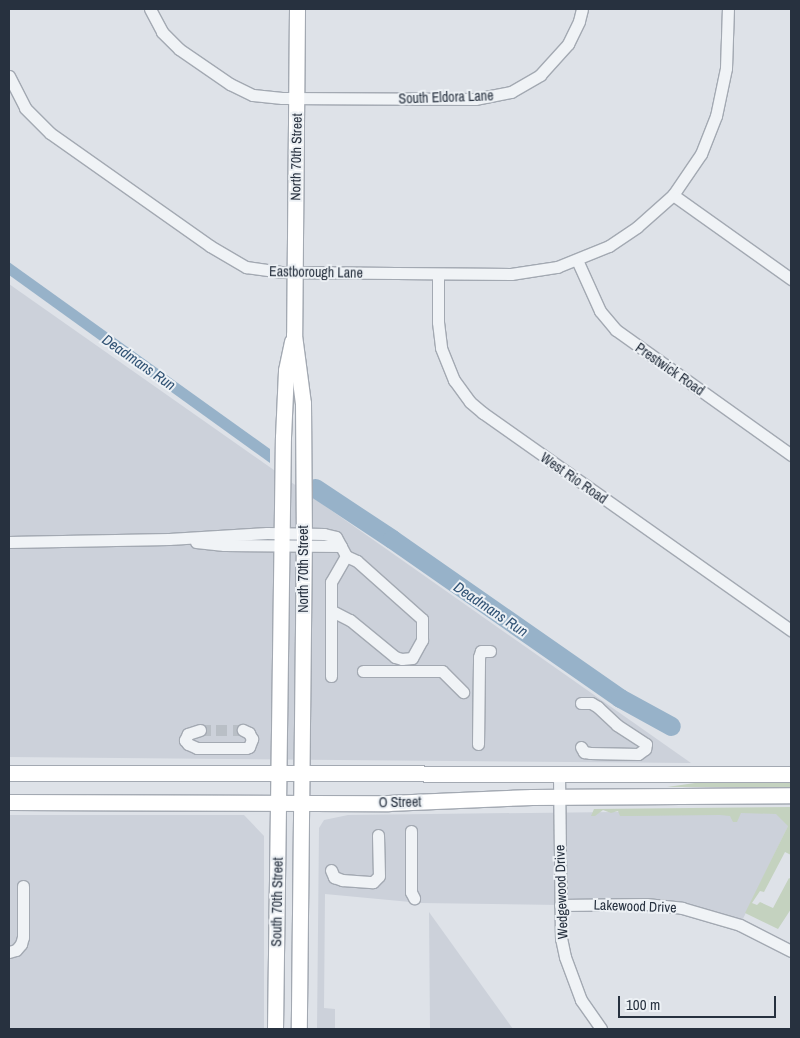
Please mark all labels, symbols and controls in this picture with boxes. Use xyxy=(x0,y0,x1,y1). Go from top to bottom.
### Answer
street label: South Eldora Lane xyxy=(398,87,494,107)
street label: North 70th Street xyxy=(287,113,305,201)
street label: Eastborough Lane xyxy=(269,263,363,281)
water label: Deadmans Run xyxy=(99,330,179,394)
street label: Prestwick Road xyxy=(632,339,708,399)
street label: West Rio Road xyxy=(537,449,611,507)
street label: North 70th Street xyxy=(295,525,311,613)
water label: Deadmans Run xyxy=(451,578,531,640)
street label: O Street xyxy=(378,793,422,811)
street label: Wedgewood Drive xyxy=(551,845,571,939)
street label: South 70th Street xyxy=(268,857,286,947)
street label: Lakewood Drive xyxy=(593,896,677,916)
scale bar xyxy=(620,986,778,1018)
text: 100 m xyxy=(626,994,660,1015)

